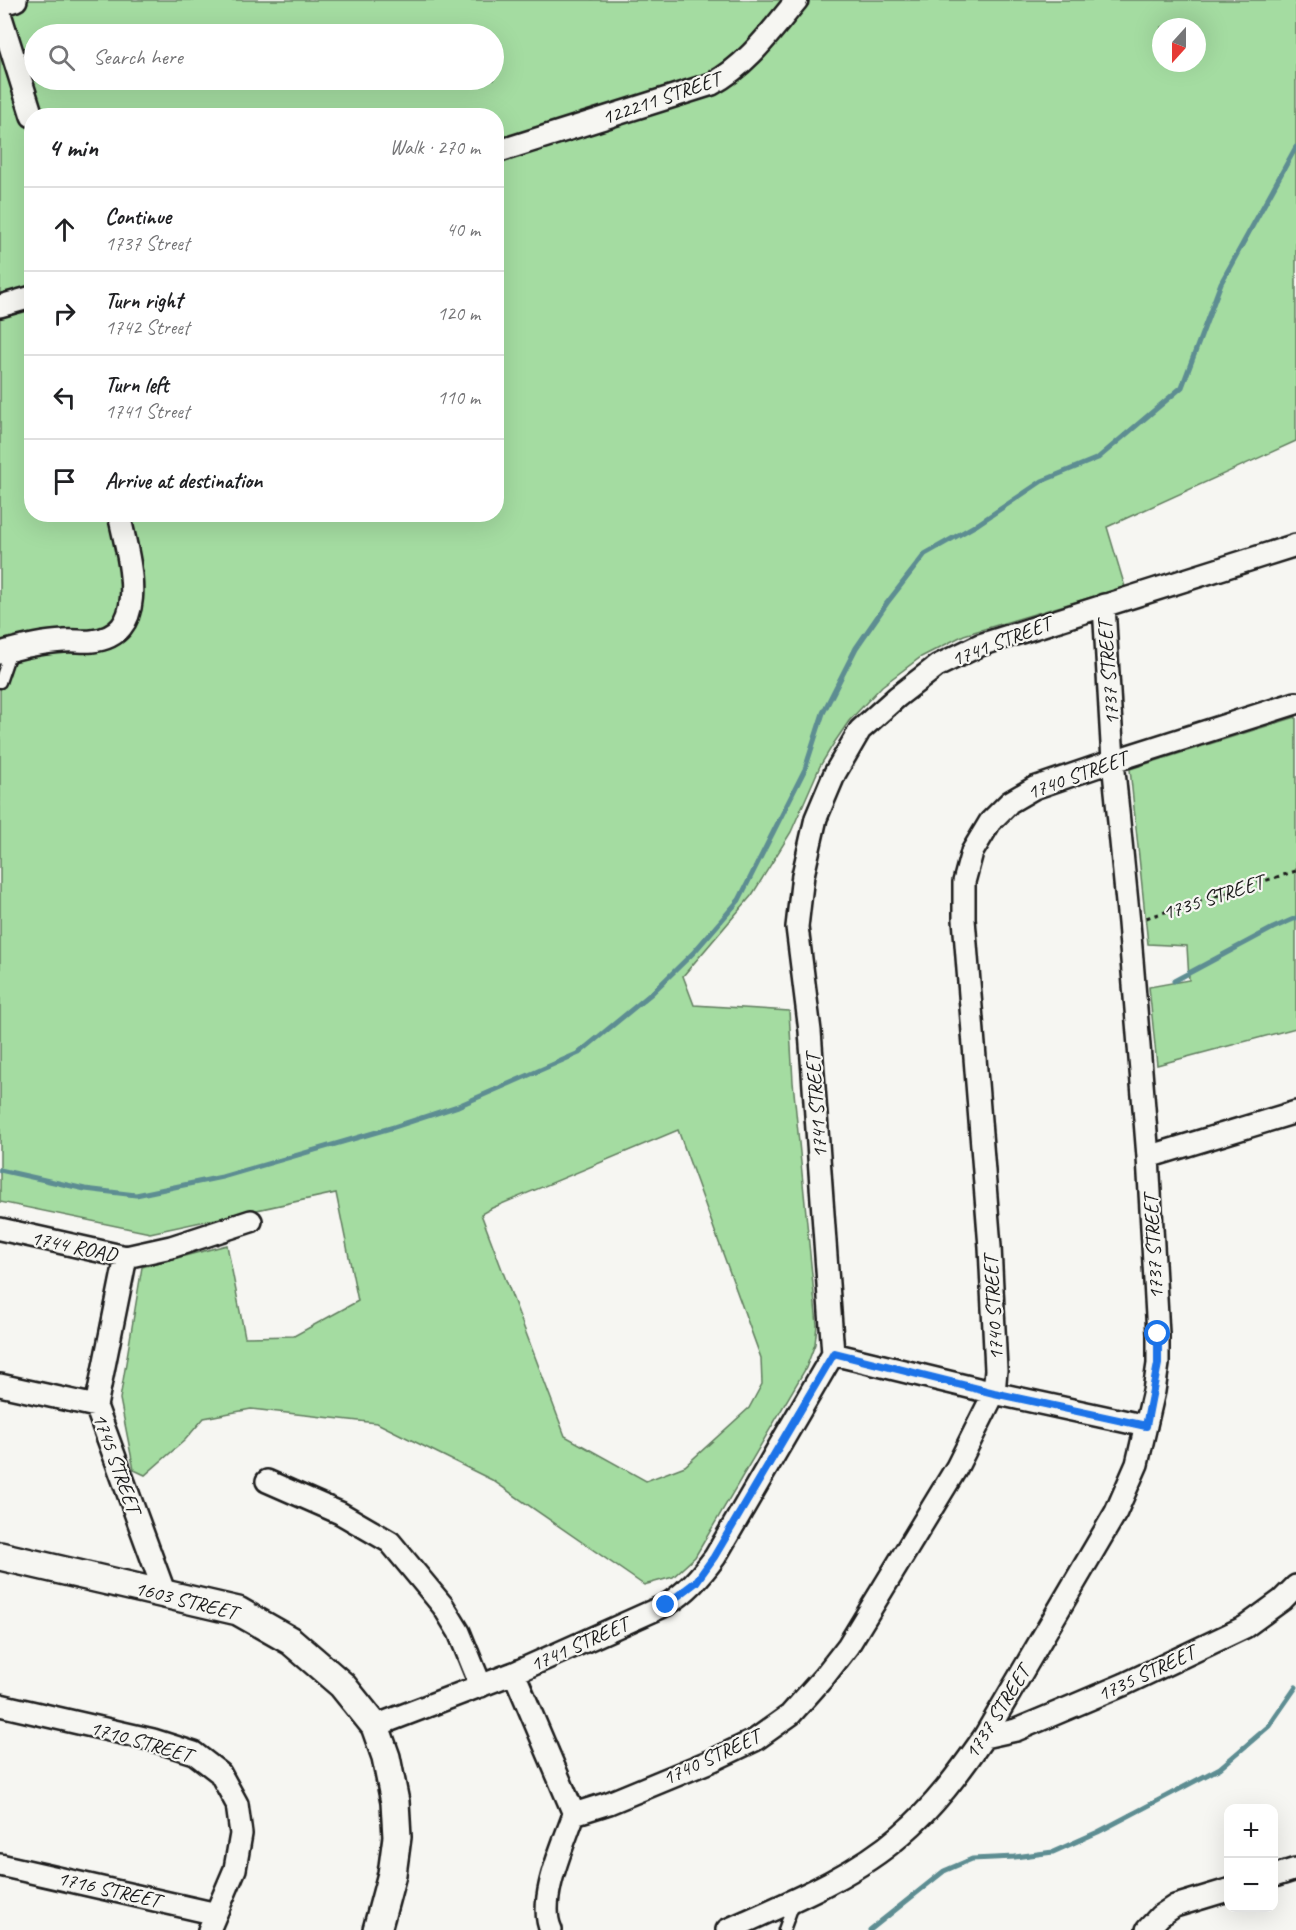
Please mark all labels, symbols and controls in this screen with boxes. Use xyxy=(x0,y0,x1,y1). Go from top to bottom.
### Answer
north arrow xyxy=(1152,18,1206,72)
search box xyxy=(24,24,504,90)
icon: search xyxy=(45,41,78,74)
text: Search here xyxy=(93,43,183,71)
street label: 122211 STREET xyxy=(598,64,728,130)
text: 4 min xyxy=(48,131,98,164)
text: Walk · 270 m xyxy=(390,135,480,160)
text: Continue xyxy=(105,203,171,231)
icon: ahead xyxy=(48,213,81,246)
text: 40 m xyxy=(446,217,480,242)
text: 1737 Street xyxy=(105,231,189,256)
text: Turn right xyxy=(105,287,182,315)
icon: right xyxy=(48,297,81,330)
text: 120 m xyxy=(437,301,480,326)
text: 1742 Street xyxy=(105,315,189,340)
text: Turn left xyxy=(105,371,169,399)
icon: left xyxy=(48,381,81,414)
text: 110 m xyxy=(437,385,480,410)
text: 1741 Street xyxy=(105,399,189,424)
icon: arrive xyxy=(48,465,81,498)
text: Arrive at destination xyxy=(105,467,262,495)
street label: 1741 STREET xyxy=(947,609,1059,672)
street label: 1737 STREET xyxy=(1091,615,1125,726)
street label: 1740 STREET xyxy=(1023,743,1135,805)
street label: 1735 STREET xyxy=(1159,867,1271,926)
street label: 1741 STREET xyxy=(799,1048,833,1159)
street label: 1737 STREET xyxy=(1137,1190,1169,1300)
street label: 1744 ROAD xyxy=(29,1224,121,1268)
street label: 1740 STREET xyxy=(977,1251,1009,1361)
route start xyxy=(1144,1320,1170,1346)
street label: 1745 STREET xyxy=(87,1409,149,1521)
street label: 1603 STREET xyxy=(132,1575,244,1626)
route end xyxy=(652,1591,678,1617)
street label: 1741 STREET xyxy=(526,1609,636,1677)
street label: 1735 STREET xyxy=(1093,1637,1203,1707)
street label: 1737 STREET xyxy=(958,1657,1038,1763)
street label: 1710 STREET xyxy=(87,1714,199,1769)
street label: 1740 STREET xyxy=(658,1721,768,1791)
map controls xyxy=(1224,1804,1278,1912)
button: + xyxy=(1224,1804,1278,1858)
button: − xyxy=(1224,1858,1278,1912)
street label: 1716 STREET xyxy=(55,1865,167,1914)

